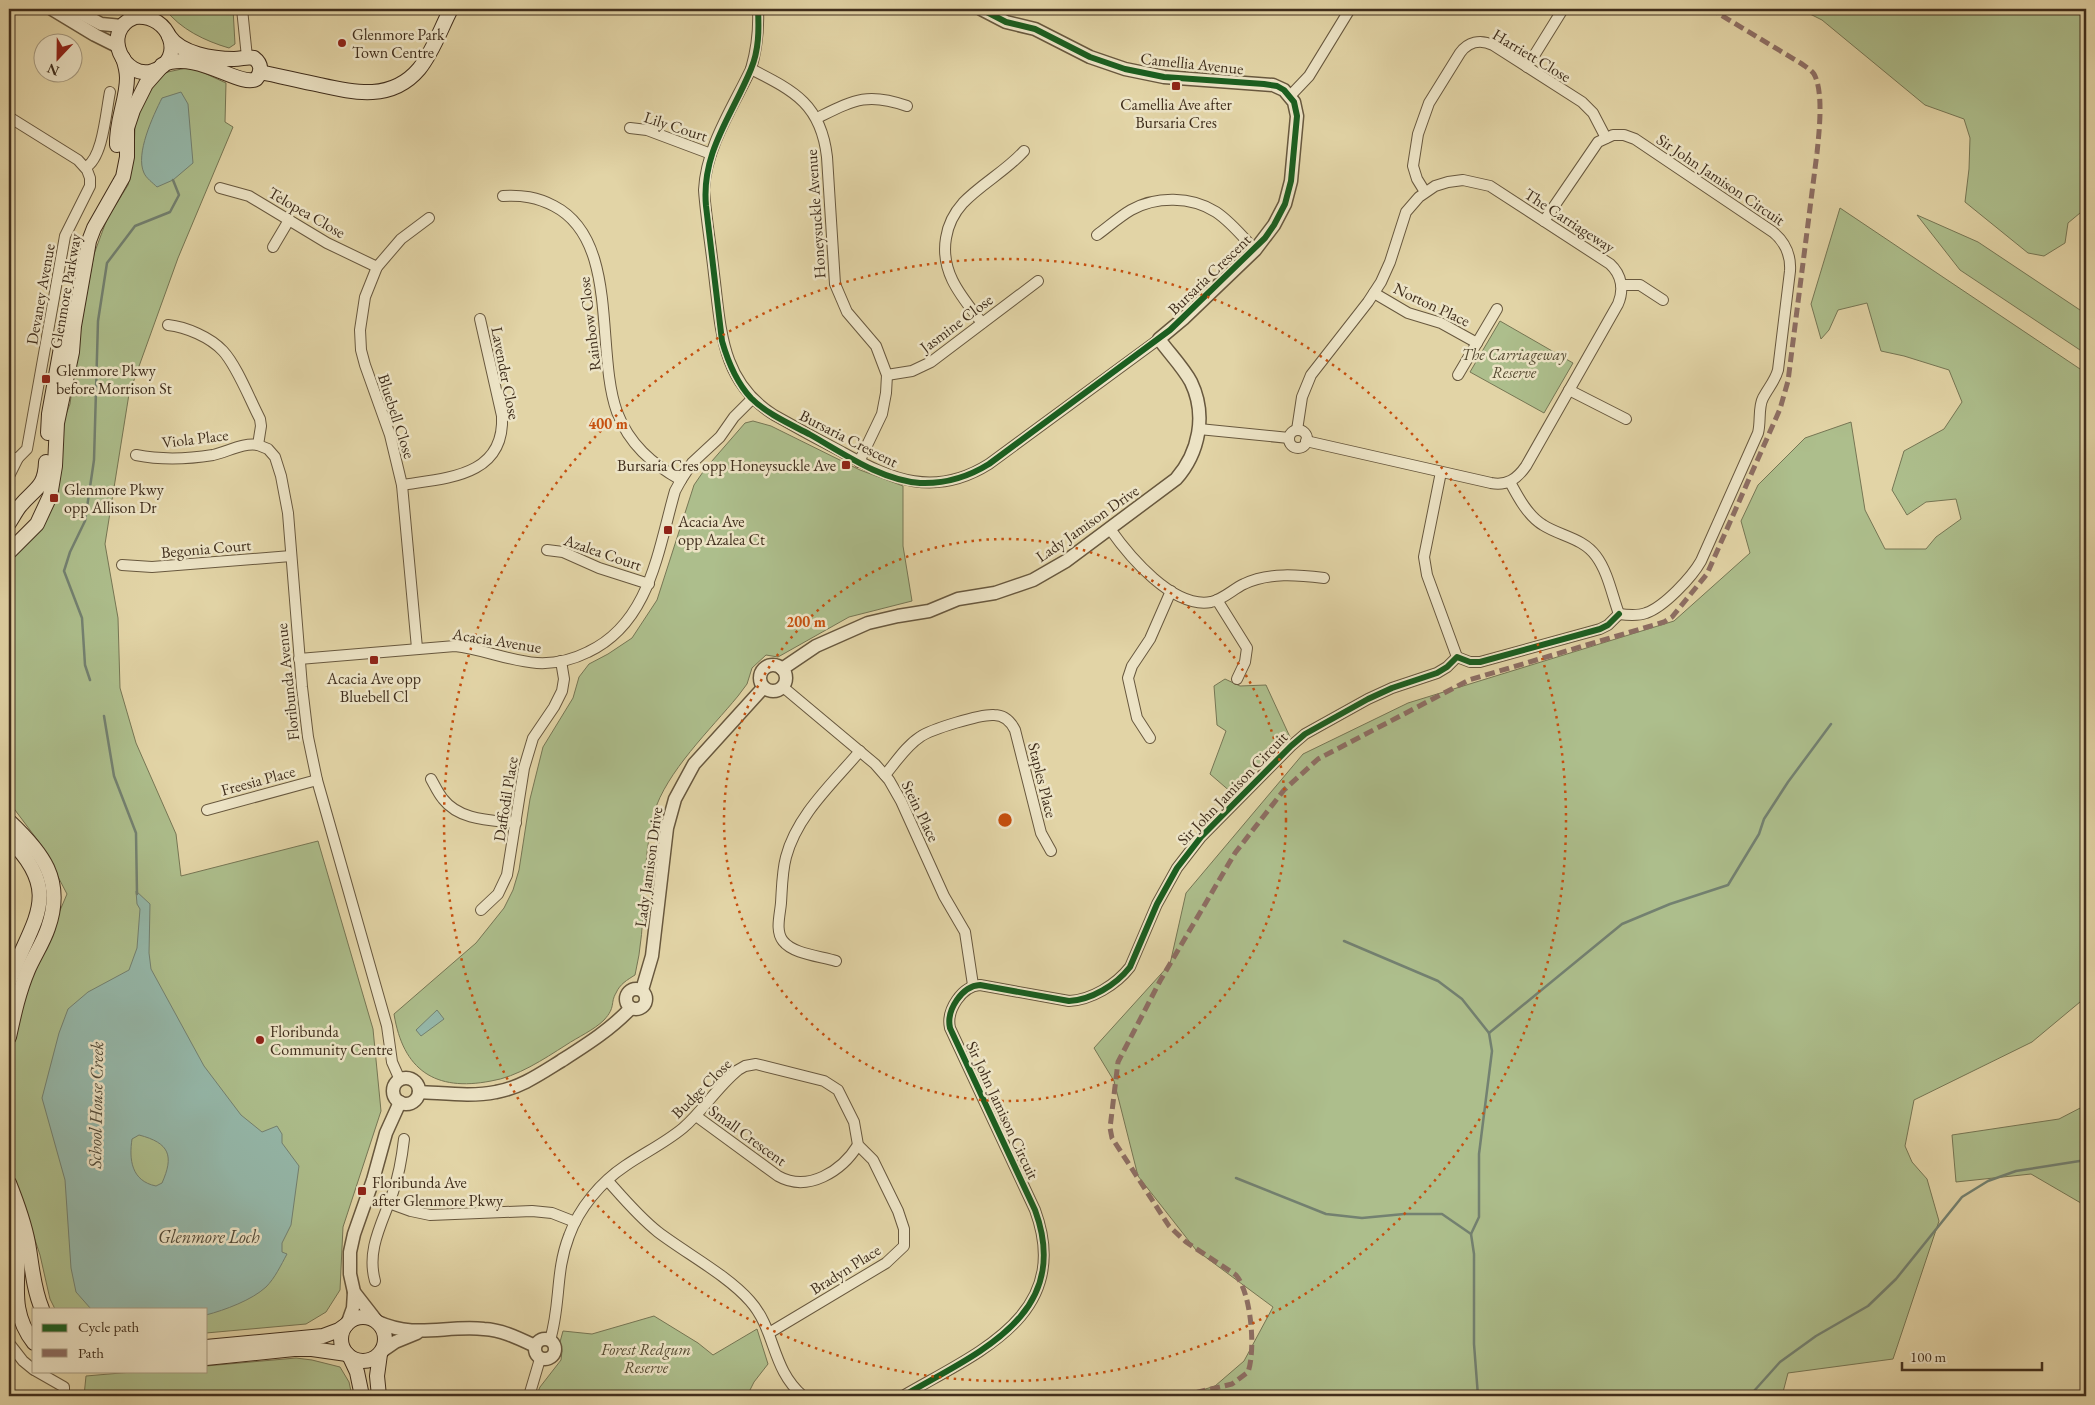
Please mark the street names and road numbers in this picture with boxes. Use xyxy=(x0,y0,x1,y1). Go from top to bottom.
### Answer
street label: Harriett Close xyxy=(1489,24,1575,87)
street label: Camellia Avenue xyxy=(1139,48,1245,79)
street label: Lily Court xyxy=(641,106,710,147)
street label: Sir John Jamison Circuit xyxy=(1653,129,1789,230)
street label: Honeysuckle Avenue xyxy=(801,149,830,279)
street label: Telopea Close xyxy=(264,182,349,243)
street label: The Carriageway xyxy=(1520,183,1620,258)
street label: Bursaria Crescent xyxy=(1163,229,1255,319)
street label: Glenmore Parkway xyxy=(45,231,86,350)
street label: Devaney Avenue xyxy=(21,242,60,346)
street label: Rainbow Close xyxy=(573,276,606,372)
street label: Norton Place xyxy=(1390,278,1473,331)
street label: Jasmine Close xyxy=(914,289,997,359)
street label: Lavender Close xyxy=(486,325,525,421)
street label: Bluebell Close xyxy=(373,371,420,461)
street label: Bursaria Crescent xyxy=(796,405,901,472)
street label: Viola Place xyxy=(161,424,230,453)
street label: Lady Jamison Drive xyxy=(1032,480,1143,567)
street label: Azalea Court xyxy=(560,529,645,576)
street label: Begonia Court xyxy=(160,534,252,563)
street label: Floribunda Avenue xyxy=(271,622,304,742)
street label: Acacia Avenue xyxy=(450,623,543,658)
street label: Sir John Jamison Circuit xyxy=(1173,727,1292,850)
street label: Staples Place xyxy=(1023,740,1062,820)
street label: Daffodil Place xyxy=(488,755,523,843)
street label: Freesia Place xyxy=(219,761,298,800)
street label: Stein Place xyxy=(897,777,944,845)
street label: Lady Jamison Drive xyxy=(630,806,667,929)
street label: Sir John Jamison Circuit xyxy=(961,1038,1044,1183)
street label: Budge Close xyxy=(667,1054,736,1123)
street label: Small Crescent xyxy=(705,1100,791,1171)
street label: Bradyn Place xyxy=(806,1239,884,1299)

